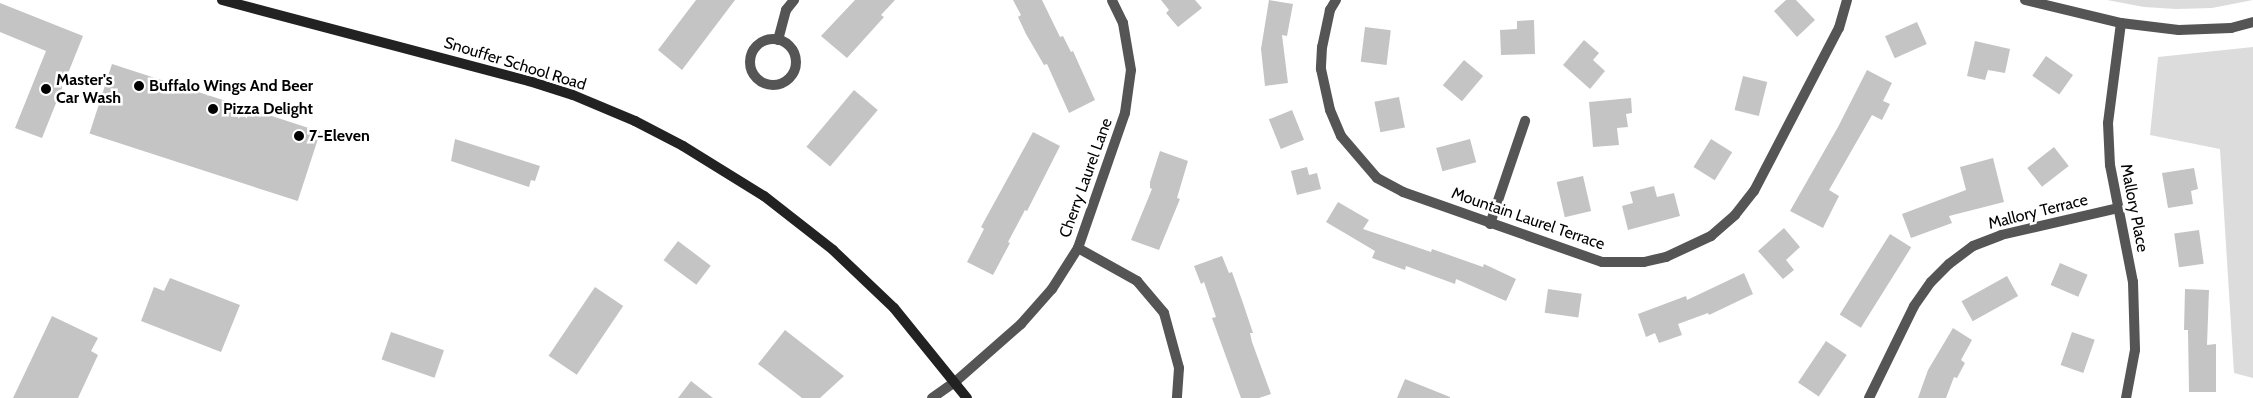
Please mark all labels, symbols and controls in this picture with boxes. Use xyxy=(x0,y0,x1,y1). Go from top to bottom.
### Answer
street label: Snouffer School Road xyxy=(442,33,588,95)
place label: Master's Car Wash xyxy=(56,70,121,108)
place label: Buffalo Wings And Beer xyxy=(149,76,313,96)
marker: Buffalo Wings And Beer xyxy=(133,80,145,92)
marker: Master's Car Wash xyxy=(40,83,52,95)
place label: Pizza Delight xyxy=(223,99,313,119)
marker: Pizza Delight xyxy=(207,103,219,115)
street label: Cherry Laurel Lane xyxy=(1055,116,1117,240)
place label: 7-Eleven xyxy=(309,126,370,146)
marker: 7-Eleven xyxy=(293,130,305,142)
street label: Mallory Place xyxy=(2116,162,2152,254)
street label: Mountain Laurel Terrace xyxy=(1449,184,1607,254)
street label: Mallory Terrace xyxy=(1986,190,2090,234)

